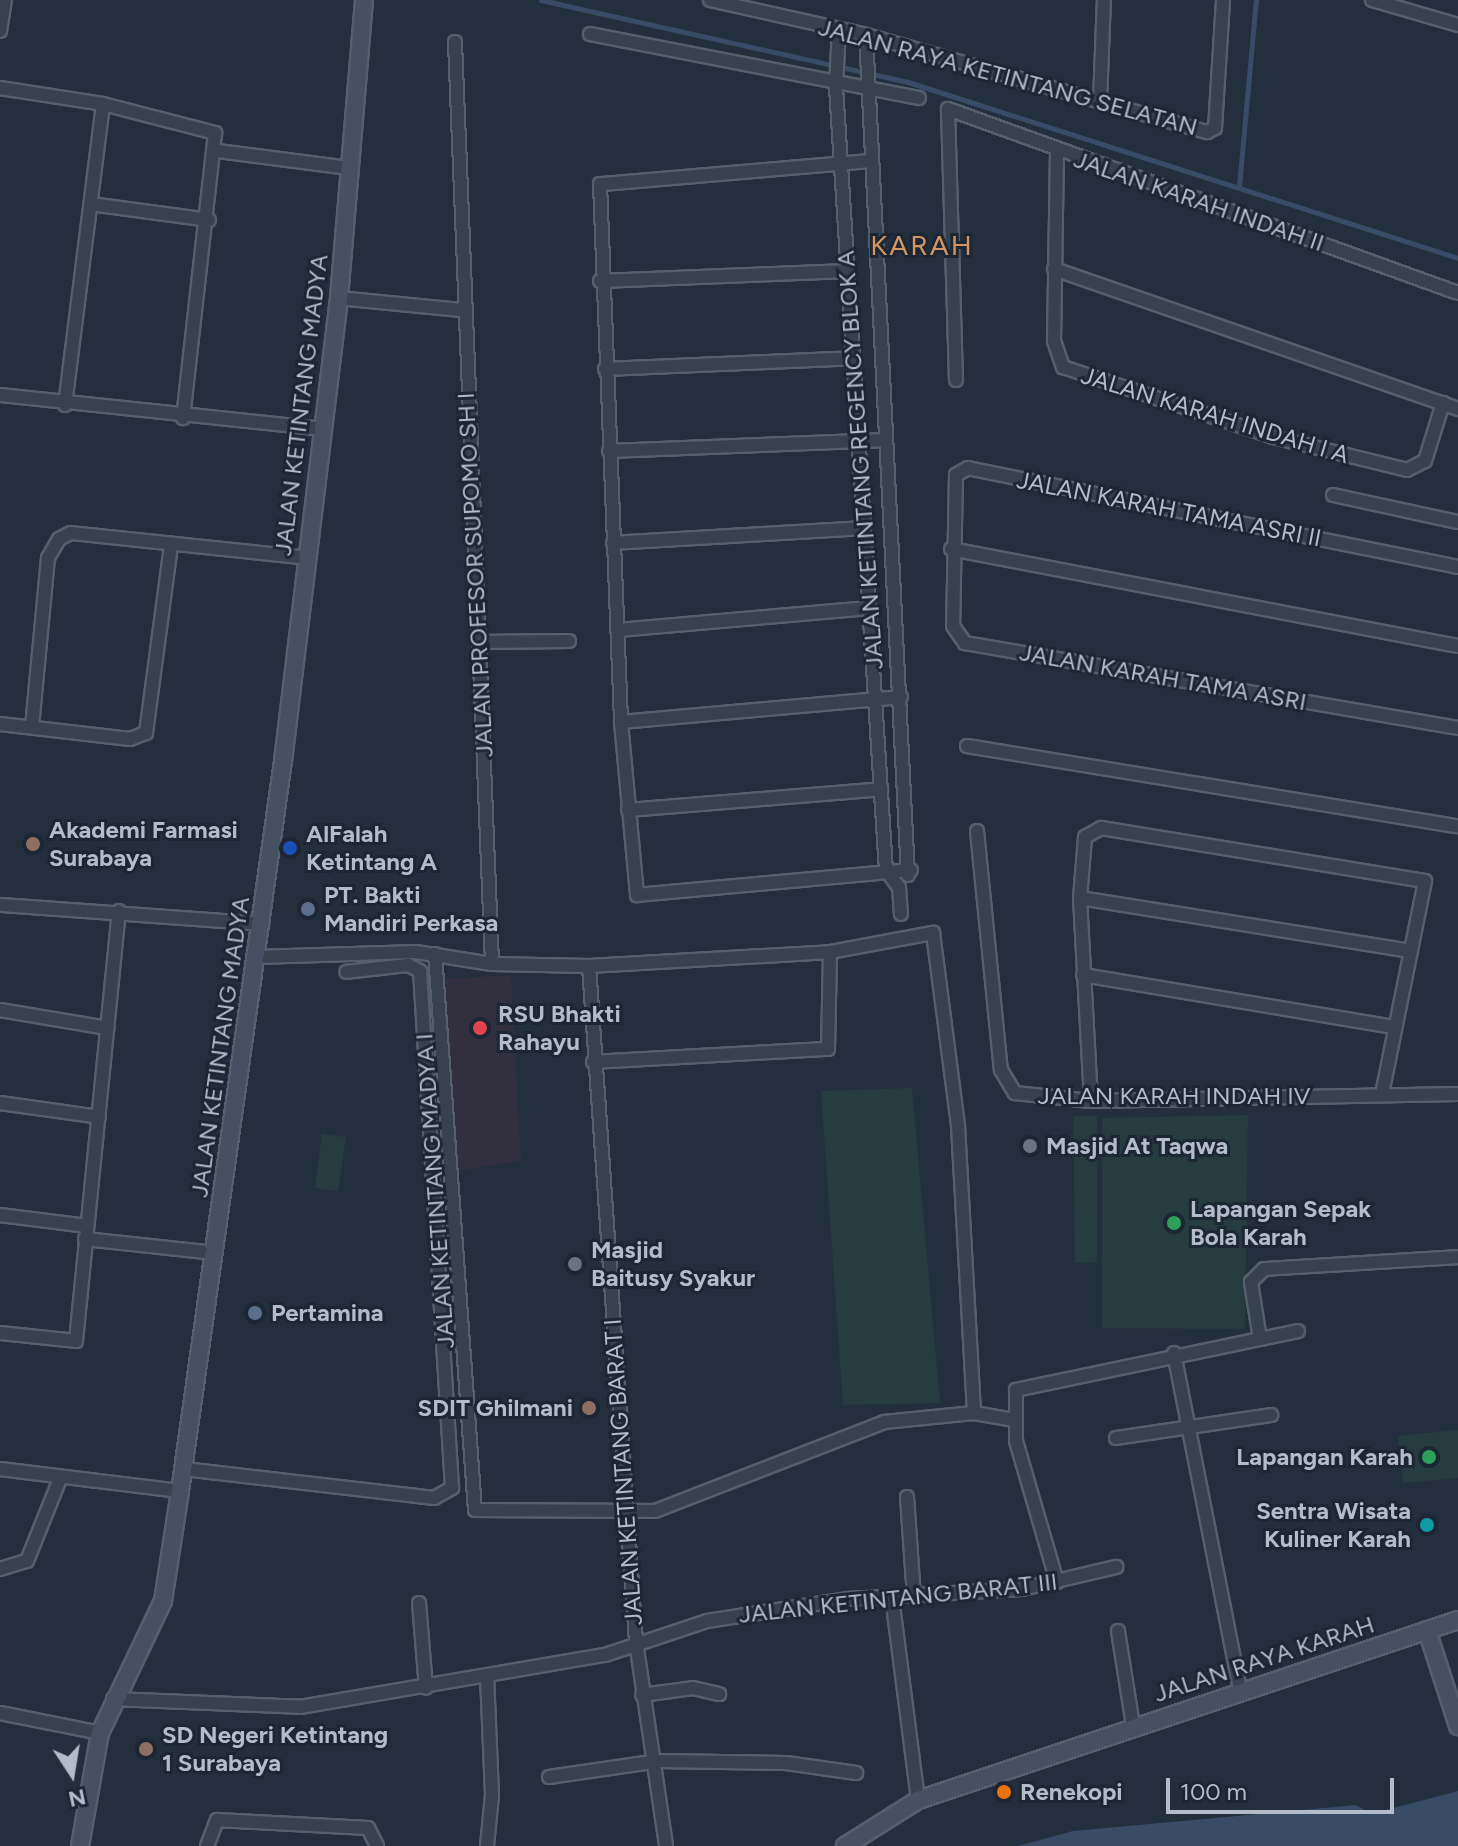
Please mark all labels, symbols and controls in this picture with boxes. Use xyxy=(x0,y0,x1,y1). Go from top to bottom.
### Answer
street label: JALAN RAYA KETINTANG SELATAN xyxy=(815,12,1201,142)
street label: JALAN KARAH INDAH II xyxy=(1070,145,1328,257)
district label: KARAH xyxy=(870,228,974,262)
street label: JALAN KETINTANG REGENCY BLOK A xyxy=(831,250,889,670)
street label: JALAN KETINTANG MADYA xyxy=(268,253,334,557)
street label: JALAN KARAH INDAH I A xyxy=(1078,361,1352,469)
street label: JALAN PROFESOR SUPOMO SH I xyxy=(451,392,499,758)
street label: JALAN KARAH TAMA ASRI II xyxy=(1014,465,1324,553)
street label: JALAN KARAH TAMA ASRI xyxy=(1017,638,1309,716)
place label: Akademi Farmasi Surabaya xyxy=(49,816,238,872)
place label: AlFalah Ketintang A xyxy=(306,820,437,876)
marker: Akademi Farmasi Surabaya xyxy=(24,835,42,853)
marker: AlFalah Ketintang A xyxy=(281,839,299,857)
place label: PT. Bakti Mandiri Perkasa xyxy=(324,881,498,937)
street label: JALAN KETINTANG MADYA xyxy=(185,895,255,1199)
marker: PT. Bakti Mandiri Perkasa xyxy=(299,900,317,918)
place label: RSU Bhakti Rahayu xyxy=(498,1000,621,1056)
marker: RSU Bhakti Rahayu xyxy=(469,1017,491,1039)
street label: JALAN KETINTANG MADYA I xyxy=(410,1033,460,1349)
street label: JALAN KARAH INDAH IV xyxy=(1038,1082,1310,1110)
place label: Masjid At Taqwa xyxy=(1046,1132,1228,1160)
marker: Masjid At Taqwa xyxy=(1021,1137,1039,1155)
place label: Lapangan Sepak Bola Karah xyxy=(1190,1195,1371,1251)
marker: Lapangan Sepak Bola Karah xyxy=(1165,1214,1183,1232)
place label: Masjid Baitusy Syakur xyxy=(591,1236,755,1292)
marker: Masjid Baitusy Syakur xyxy=(566,1255,584,1273)
place label: Pertamina xyxy=(271,1299,383,1327)
marker: Pertamina xyxy=(246,1304,264,1322)
street label: JALAN KETINTANG BARAT I xyxy=(598,1318,648,1626)
place label: SDIT Ghilmani xyxy=(418,1394,573,1422)
marker: SDIT Ghilmani xyxy=(580,1399,598,1417)
place label: Lapangan Karah xyxy=(1236,1443,1413,1471)
marker: Lapangan Karah xyxy=(1420,1448,1438,1466)
place label: Sentra Wisata Kuliner Karah xyxy=(1256,1497,1411,1553)
marker: Sentra Wisata Kuliner Karah xyxy=(1418,1516,1436,1534)
street label: JALAN KETINTANG BARAT III xyxy=(737,1567,1059,1629)
street label: JALAN RAYA KARAH xyxy=(1150,1610,1378,1708)
place label: SD Negeri Ketintang 1 Surabaya xyxy=(162,1721,388,1777)
north arrow xyxy=(32,1734,112,1814)
marker: SD Negeri Ketintang 1 Surabaya xyxy=(137,1740,155,1758)
scale bar xyxy=(1170,1762,1398,1812)
text: 100 m xyxy=(1180,1777,1247,1806)
place label: Renekopi xyxy=(1020,1778,1123,1806)
text: N xyxy=(66,1783,88,1813)
marker: Renekopi xyxy=(995,1783,1013,1801)

